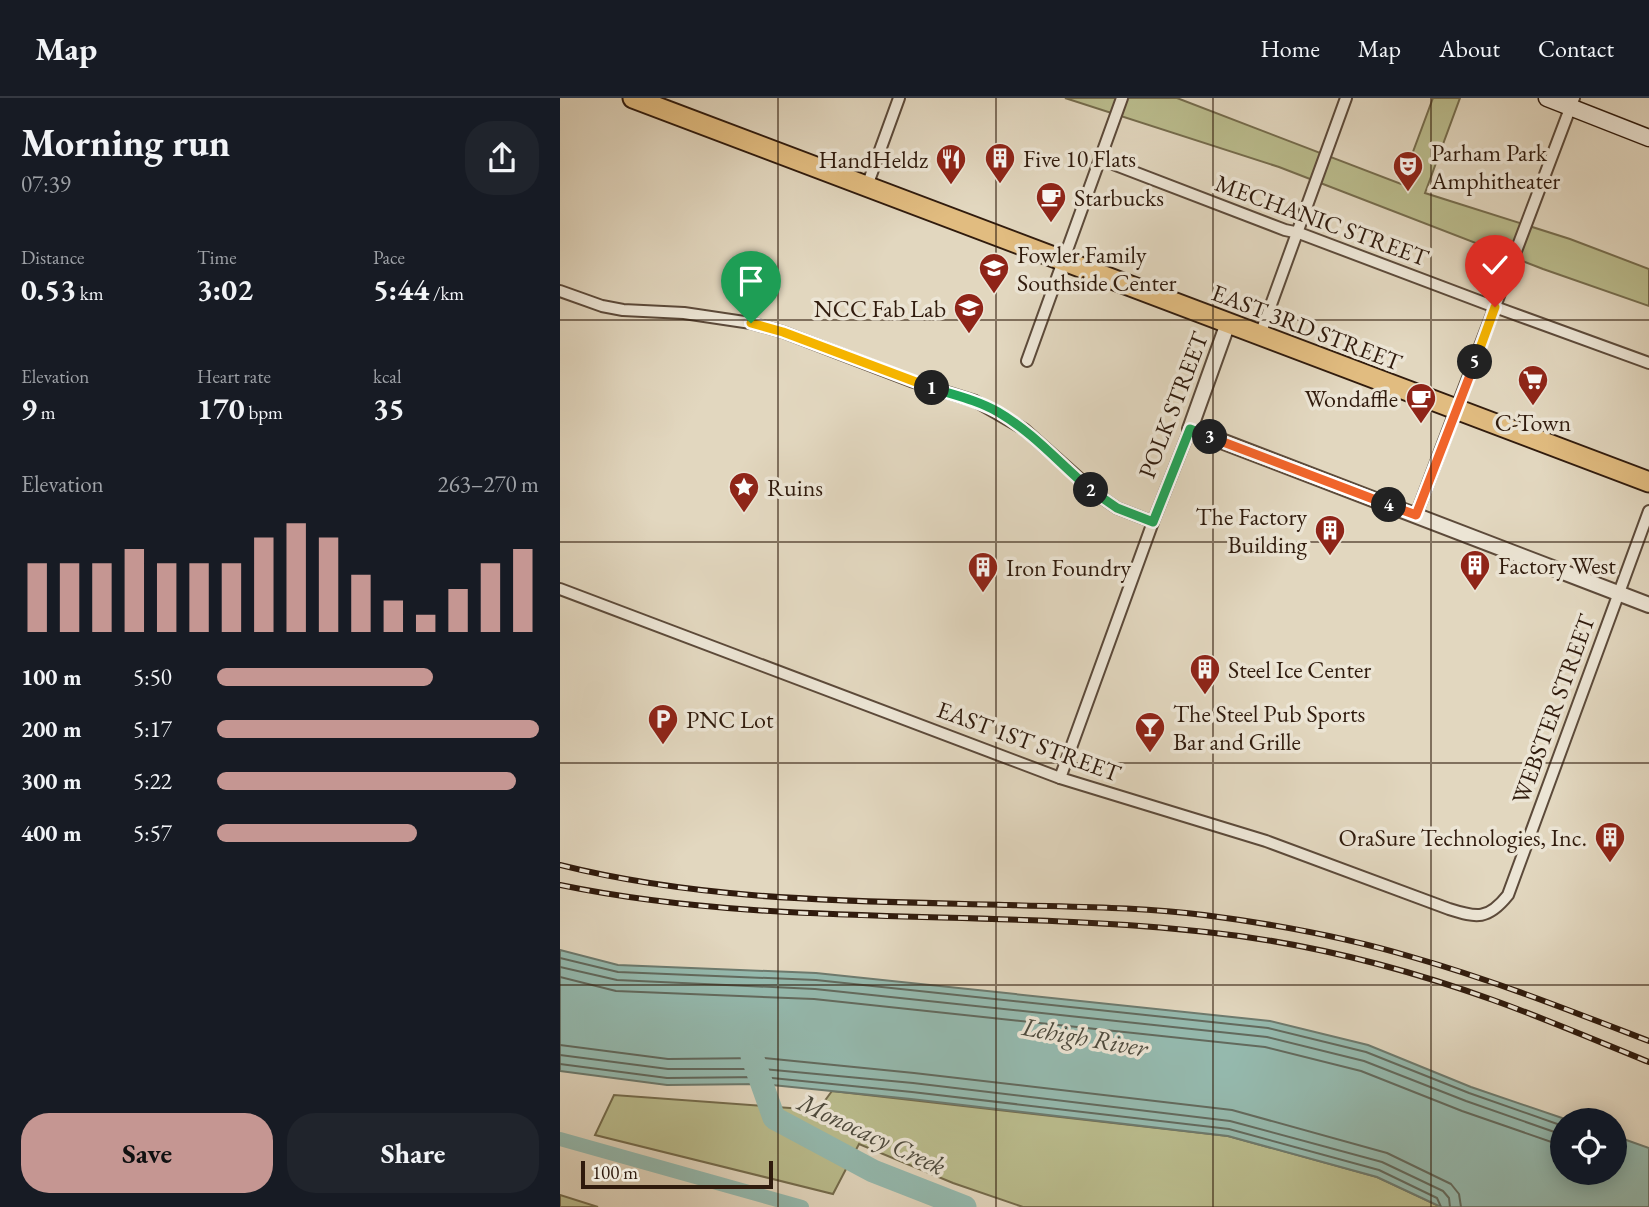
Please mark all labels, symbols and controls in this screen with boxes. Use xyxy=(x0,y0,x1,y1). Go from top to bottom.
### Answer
text: Map xyxy=(35,27,97,70)
text: Home xyxy=(1260,33,1320,64)
text: Map xyxy=(1358,33,1401,64)
text: About xyxy=(1439,33,1500,64)
text: Contact xyxy=(1538,33,1614,64)
text: Morning run xyxy=(21,118,230,167)
button: share xyxy=(465,121,539,195)
place label: Parham Park Amphitheater xyxy=(1430,137,1560,196)
building icon: Five 10 Flats xyxy=(983,141,1017,185)
restaurant icon: HandHeldz xyxy=(934,142,968,186)
place label: Five 10 Flats xyxy=(1023,143,1136,174)
place label: HandHeldz xyxy=(818,144,928,175)
theatre icon: Parham Park Amphitheater xyxy=(1391,149,1425,193)
street label: MECHANIC STREET xyxy=(1211,167,1434,273)
text: 07:39 xyxy=(21,169,71,199)
cafe icon: Starbucks xyxy=(1034,180,1068,224)
place label: Starbucks xyxy=(1074,182,1164,213)
pin xyxy=(1465,235,1525,307)
place label: Fowler Family Southside Center xyxy=(1017,239,1177,298)
text: Distance xyxy=(21,245,84,270)
text: Time xyxy=(197,245,237,270)
text: Pace xyxy=(373,245,405,270)
icon: check xyxy=(1476,246,1514,284)
pin xyxy=(721,251,781,323)
school or university icon: Fowler Family Southside Center xyxy=(977,251,1011,295)
icon: arrive xyxy=(732,262,770,300)
text: 0.53 xyxy=(21,270,76,309)
text: 3:02 xyxy=(197,270,253,309)
text: 5:44 xyxy=(373,270,429,309)
street label: EAST 3RD STREET xyxy=(1208,276,1407,378)
text: km xyxy=(76,281,104,306)
text: /km xyxy=(429,281,464,306)
school or university icon: NCC Fab Lab xyxy=(952,291,986,335)
place label: NCC Fab Lab xyxy=(814,293,946,324)
street label: POLK STREET xyxy=(1131,327,1215,483)
pin: 5 xyxy=(1458,344,1492,380)
text: 5 xyxy=(1469,349,1480,374)
supermarket icon: C-Town xyxy=(1516,363,1550,407)
text: Elevation xyxy=(21,364,89,389)
text: Heart rate xyxy=(197,364,271,389)
text: kcal xyxy=(373,364,402,389)
pin: 1 xyxy=(914,370,950,406)
text: 1 xyxy=(926,375,937,400)
cafe icon: Wondaffle xyxy=(1404,381,1438,425)
place label: Wondaffle xyxy=(1305,383,1398,414)
text: 9 xyxy=(21,389,37,428)
text: 170 xyxy=(197,389,245,428)
text: 35 xyxy=(373,389,405,428)
text: m xyxy=(37,400,55,425)
text: bpm xyxy=(245,400,283,425)
place label: C-Town xyxy=(1495,407,1572,438)
pin: 3 xyxy=(1192,420,1228,454)
text: 3 xyxy=(1204,424,1215,449)
text: Elevation xyxy=(21,469,104,499)
text: 263–270 m xyxy=(438,469,539,499)
place icon: Ruins xyxy=(727,470,761,514)
place label: Ruins xyxy=(767,472,823,503)
pin: 2 xyxy=(1074,472,1108,508)
text: 2 xyxy=(1085,477,1096,502)
pin: 4 xyxy=(1372,488,1406,522)
text: 4 xyxy=(1383,492,1394,517)
place label: The Factory Building xyxy=(1196,501,1308,560)
building icon: The Factory Building xyxy=(1313,513,1347,557)
building icon: Factory West xyxy=(1458,548,1492,592)
building icon: Iron Foundry xyxy=(966,550,1000,594)
place label: Factory West xyxy=(1498,550,1616,581)
place label: Iron Foundry xyxy=(1006,552,1131,583)
street label: WEBSTER STREET xyxy=(1504,609,1602,808)
building icon: Steel Ice Center xyxy=(1188,652,1222,696)
place label: Steel Ice Center xyxy=(1228,654,1371,685)
text: 100 m xyxy=(21,662,82,692)
text: 5:50 xyxy=(133,662,172,692)
street label: EAST 1ST STREET xyxy=(933,693,1126,789)
place label: The Steel Pub Sports Bar and Grille xyxy=(1173,698,1365,757)
parking icon: PNC Lot xyxy=(646,702,680,746)
place label: PNC Lot xyxy=(686,704,774,735)
bar icon: The Steel Pub Sports Bar and Grille xyxy=(1133,710,1167,754)
text: 200 m xyxy=(21,714,82,744)
text: 5:17 xyxy=(133,714,172,744)
text: 300 m xyxy=(21,766,82,796)
text: 5:22 xyxy=(133,766,172,796)
text: 400 m xyxy=(21,818,82,848)
text: 5:57 xyxy=(133,818,172,848)
building icon: OraSure Technologies, Inc. xyxy=(1593,820,1627,864)
place label: OraSure Technologies, Inc. xyxy=(1339,822,1587,853)
water label: Lehigh River xyxy=(1019,1009,1151,1065)
water label: Monocacy Creek xyxy=(791,1084,951,1183)
map controls xyxy=(1550,1108,1627,1185)
button: locate xyxy=(1550,1108,1627,1185)
button: Save xyxy=(21,1113,273,1193)
button: Share xyxy=(287,1113,539,1193)
scale bar xyxy=(581,1158,774,1190)
text: 100 m xyxy=(592,1160,638,1185)

